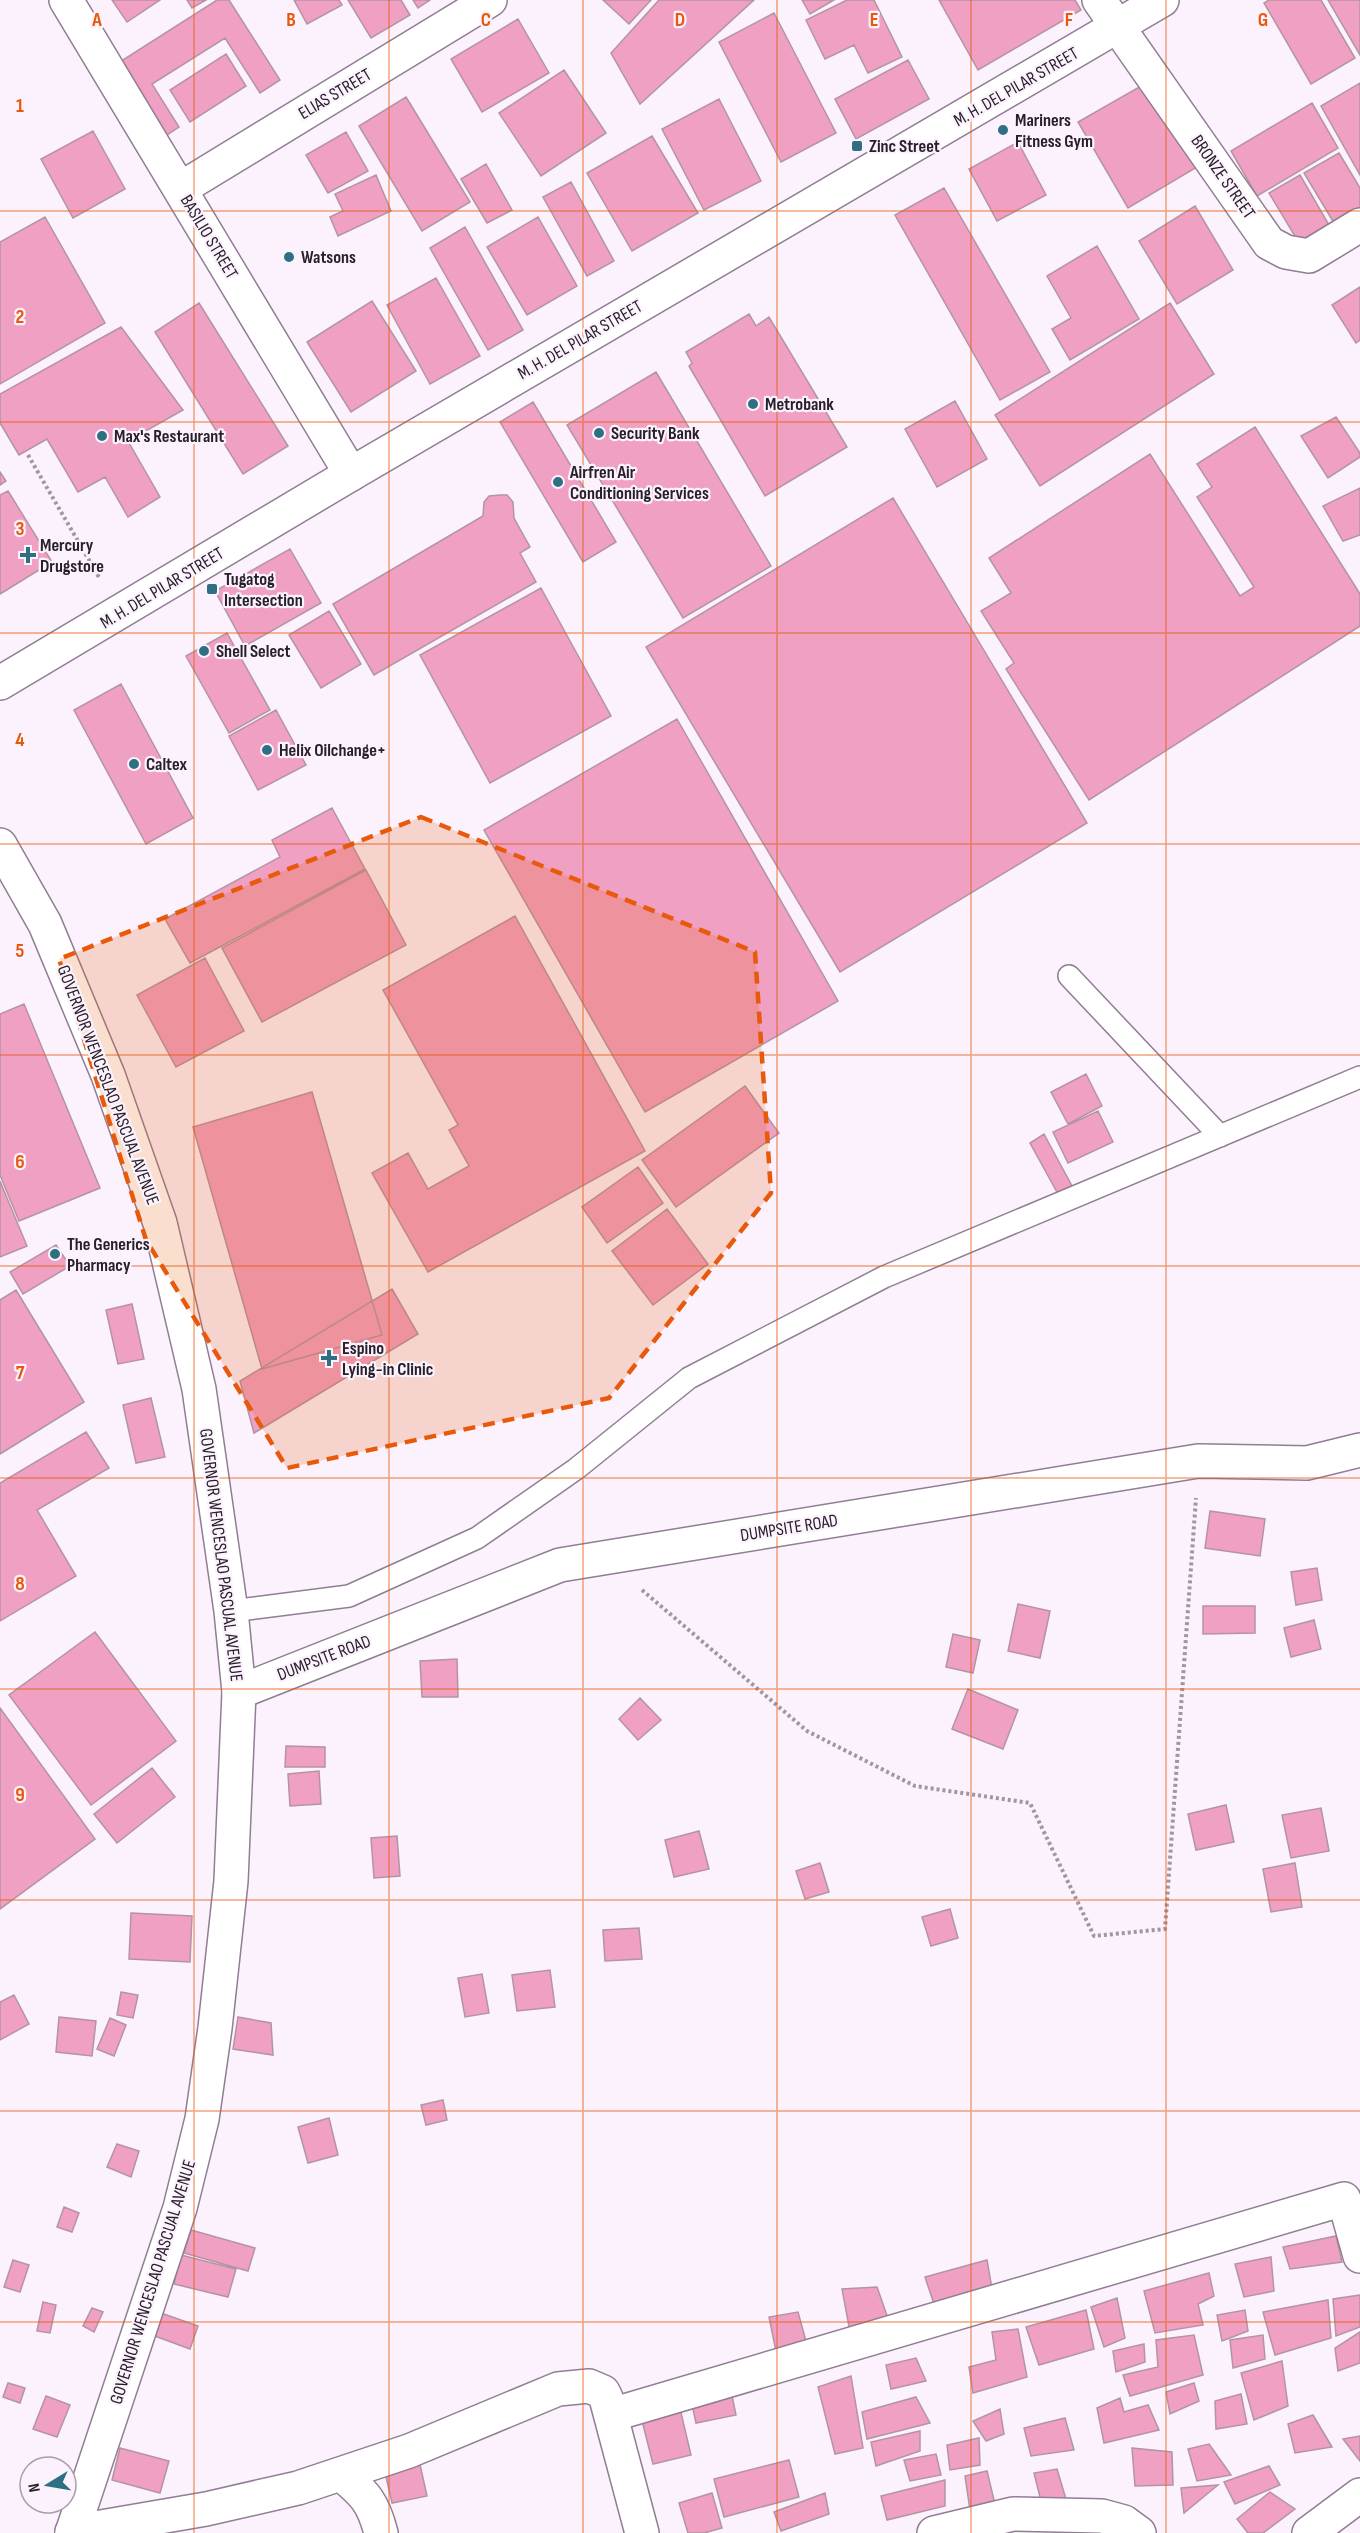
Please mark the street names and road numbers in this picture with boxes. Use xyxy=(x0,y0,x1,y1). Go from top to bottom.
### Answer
street label: M. H. DEL PILAR STREET xyxy=(950,43,1082,131)
street label: ELIAS STREET xyxy=(295,64,375,124)
street label: BRONZE STREET xyxy=(1186,131,1260,223)
street label: BASILIO STREET xyxy=(176,191,242,283)
street label: M. H. DEL PILAR STREET xyxy=(514,296,646,384)
street label: M. H. DEL PILAR STREET xyxy=(96,543,228,633)
street label: GOVERNOR WENCESLAO PASCUAL AVENUE xyxy=(53,962,163,1208)
street label: GOVERNOR WENCESLAO PASCUAL AVENUE xyxy=(195,1427,247,1683)
street label: DUMPSITE ROAD xyxy=(739,1510,839,1546)
street label: DUMPSITE ROAD xyxy=(274,1631,374,1685)
street label: GOVERNOR WENCESLAO PASCUAL AVENUE xyxy=(106,2157,200,2407)

